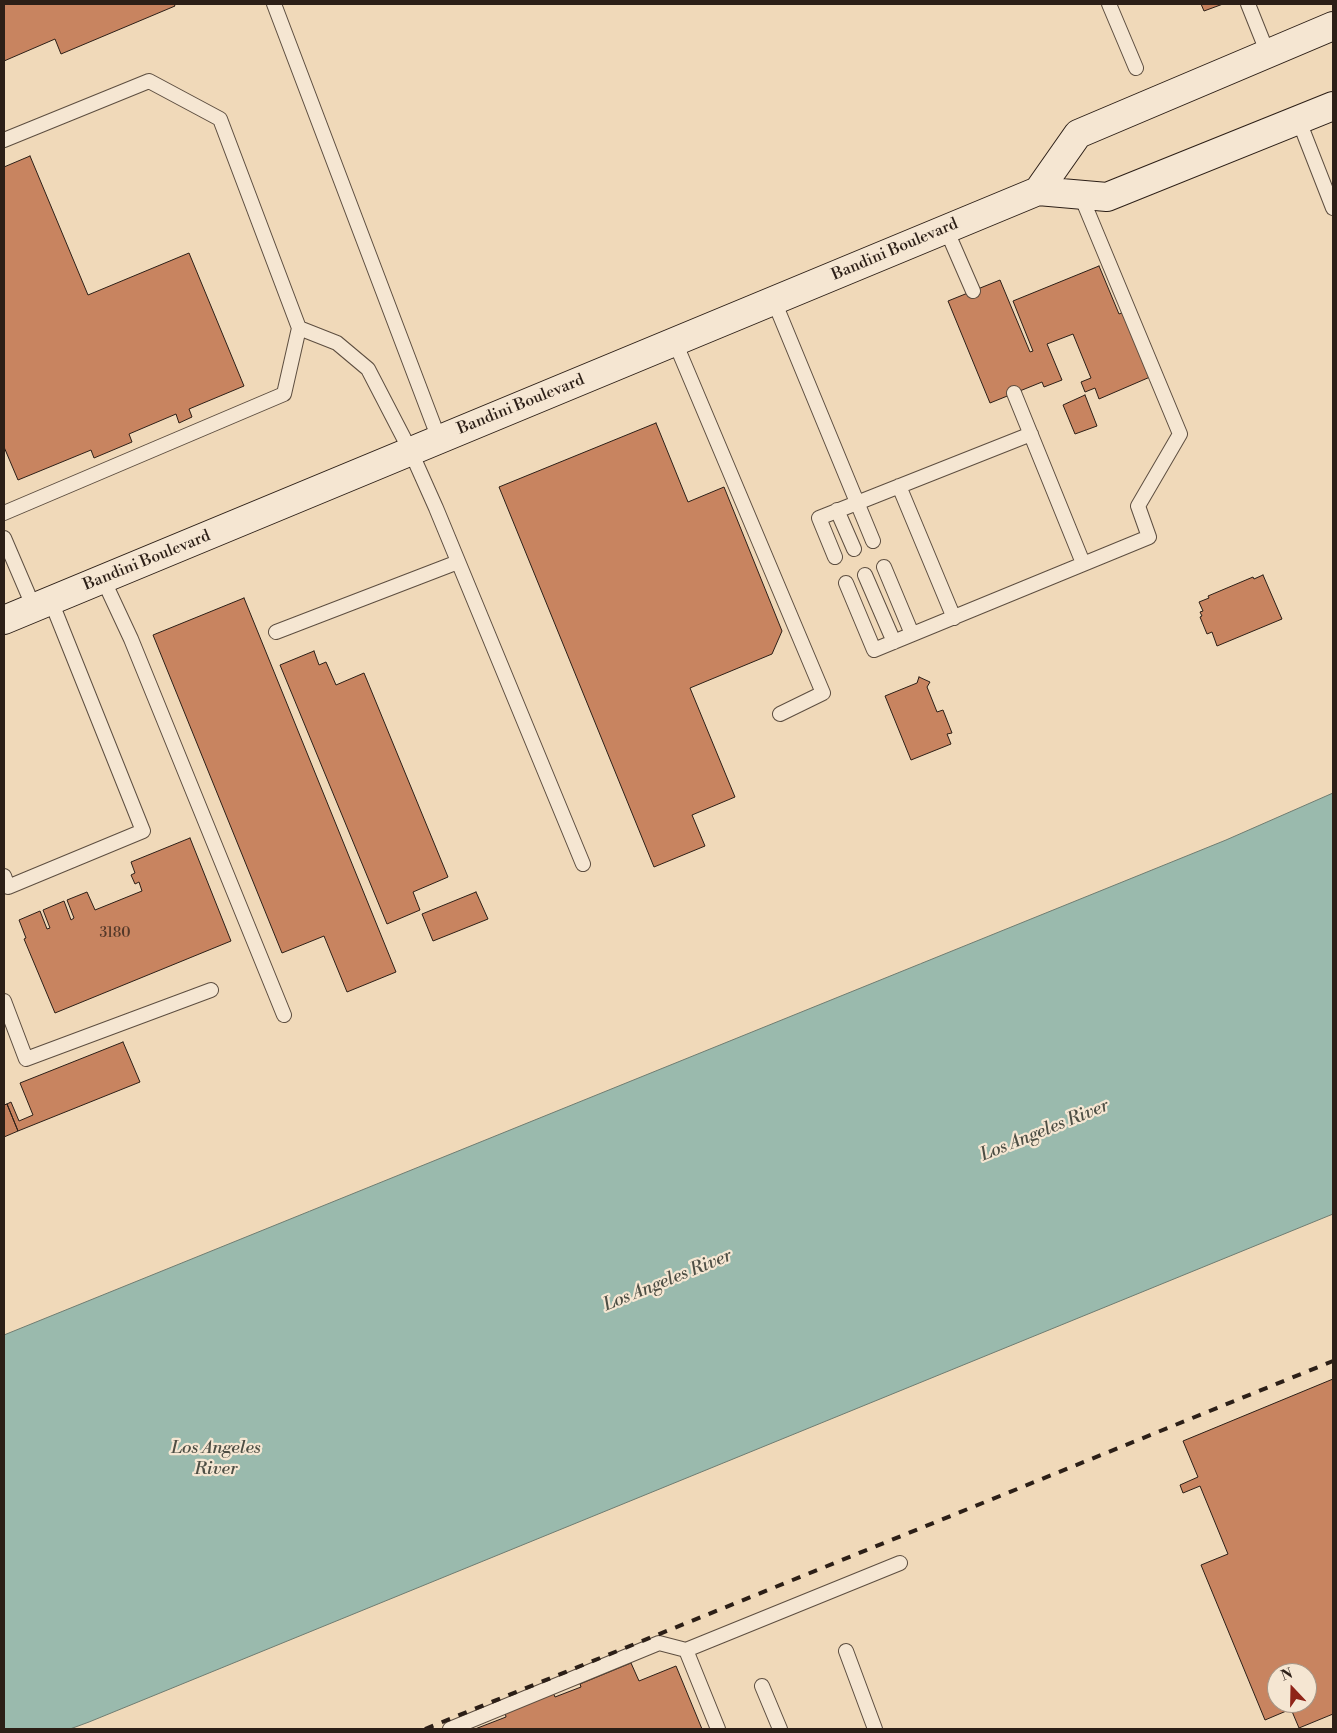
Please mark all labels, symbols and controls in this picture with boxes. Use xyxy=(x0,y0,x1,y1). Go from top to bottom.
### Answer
street label: Bandini Boulevard xyxy=(829,215,961,285)
street label: Bandini Boulevard xyxy=(455,371,587,439)
street label: Bandini Boulevard xyxy=(81,527,213,595)
house number: 3180 xyxy=(99,926,131,942)
water label: Los Angeles River xyxy=(978,1095,1112,1167)
water label: Los Angeles River xyxy=(601,1245,735,1317)
water label: Los Angeles River xyxy=(171,1438,261,1480)
north arrow xyxy=(1267,1663,1317,1713)
text: N xyxy=(1279,1665,1295,1685)

